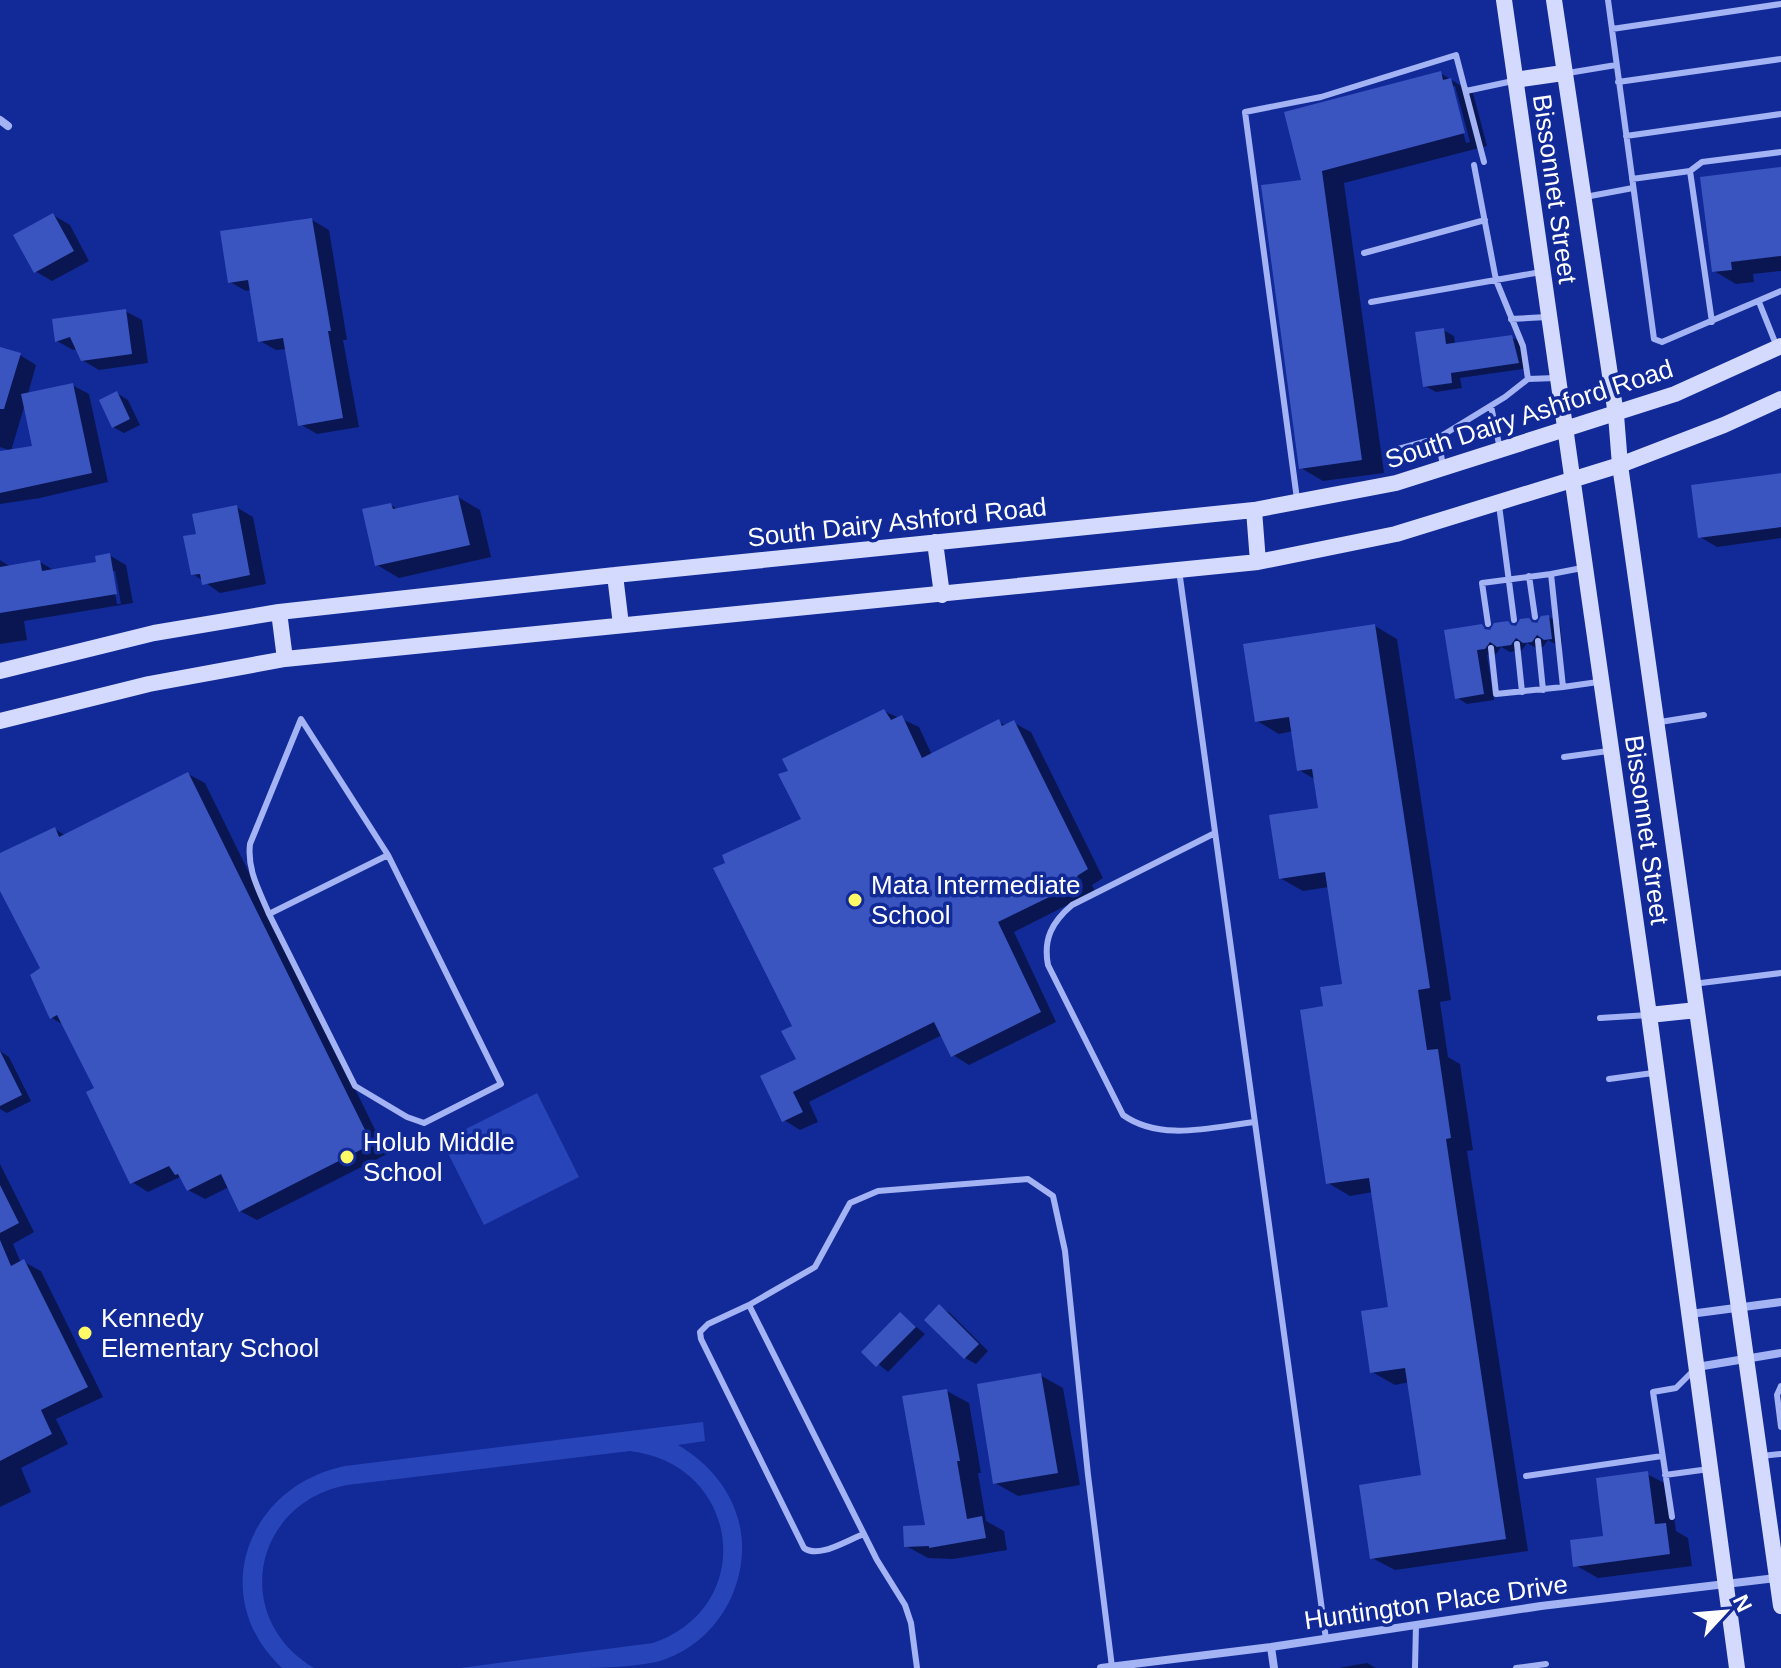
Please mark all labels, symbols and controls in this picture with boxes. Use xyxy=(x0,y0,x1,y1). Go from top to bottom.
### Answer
street label: Bissonnet Street xyxy=(1527,92,1583,286)
street label: South Dairy Ashford Road xyxy=(1381,353,1677,475)
street label: South Dairy Ashford Road xyxy=(746,491,1048,553)
street label: Bissonnet Street xyxy=(1619,733,1675,927)
place label: Mata Intermediate School xyxy=(871,870,1081,930)
marker: Mata Intermediate School xyxy=(846,891,864,909)
place label: Holub Middle School xyxy=(363,1127,515,1187)
marker: Holub Middle School xyxy=(338,1148,356,1166)
place label: Kennedy Elementary School xyxy=(101,1303,319,1363)
marker: Kennedy Elementary School xyxy=(76,1324,94,1342)
street label: Huntington Place Drive xyxy=(1302,1569,1570,1635)
north arrow xyxy=(1685,1572,1765,1652)
text: N xyxy=(1728,1591,1757,1616)

